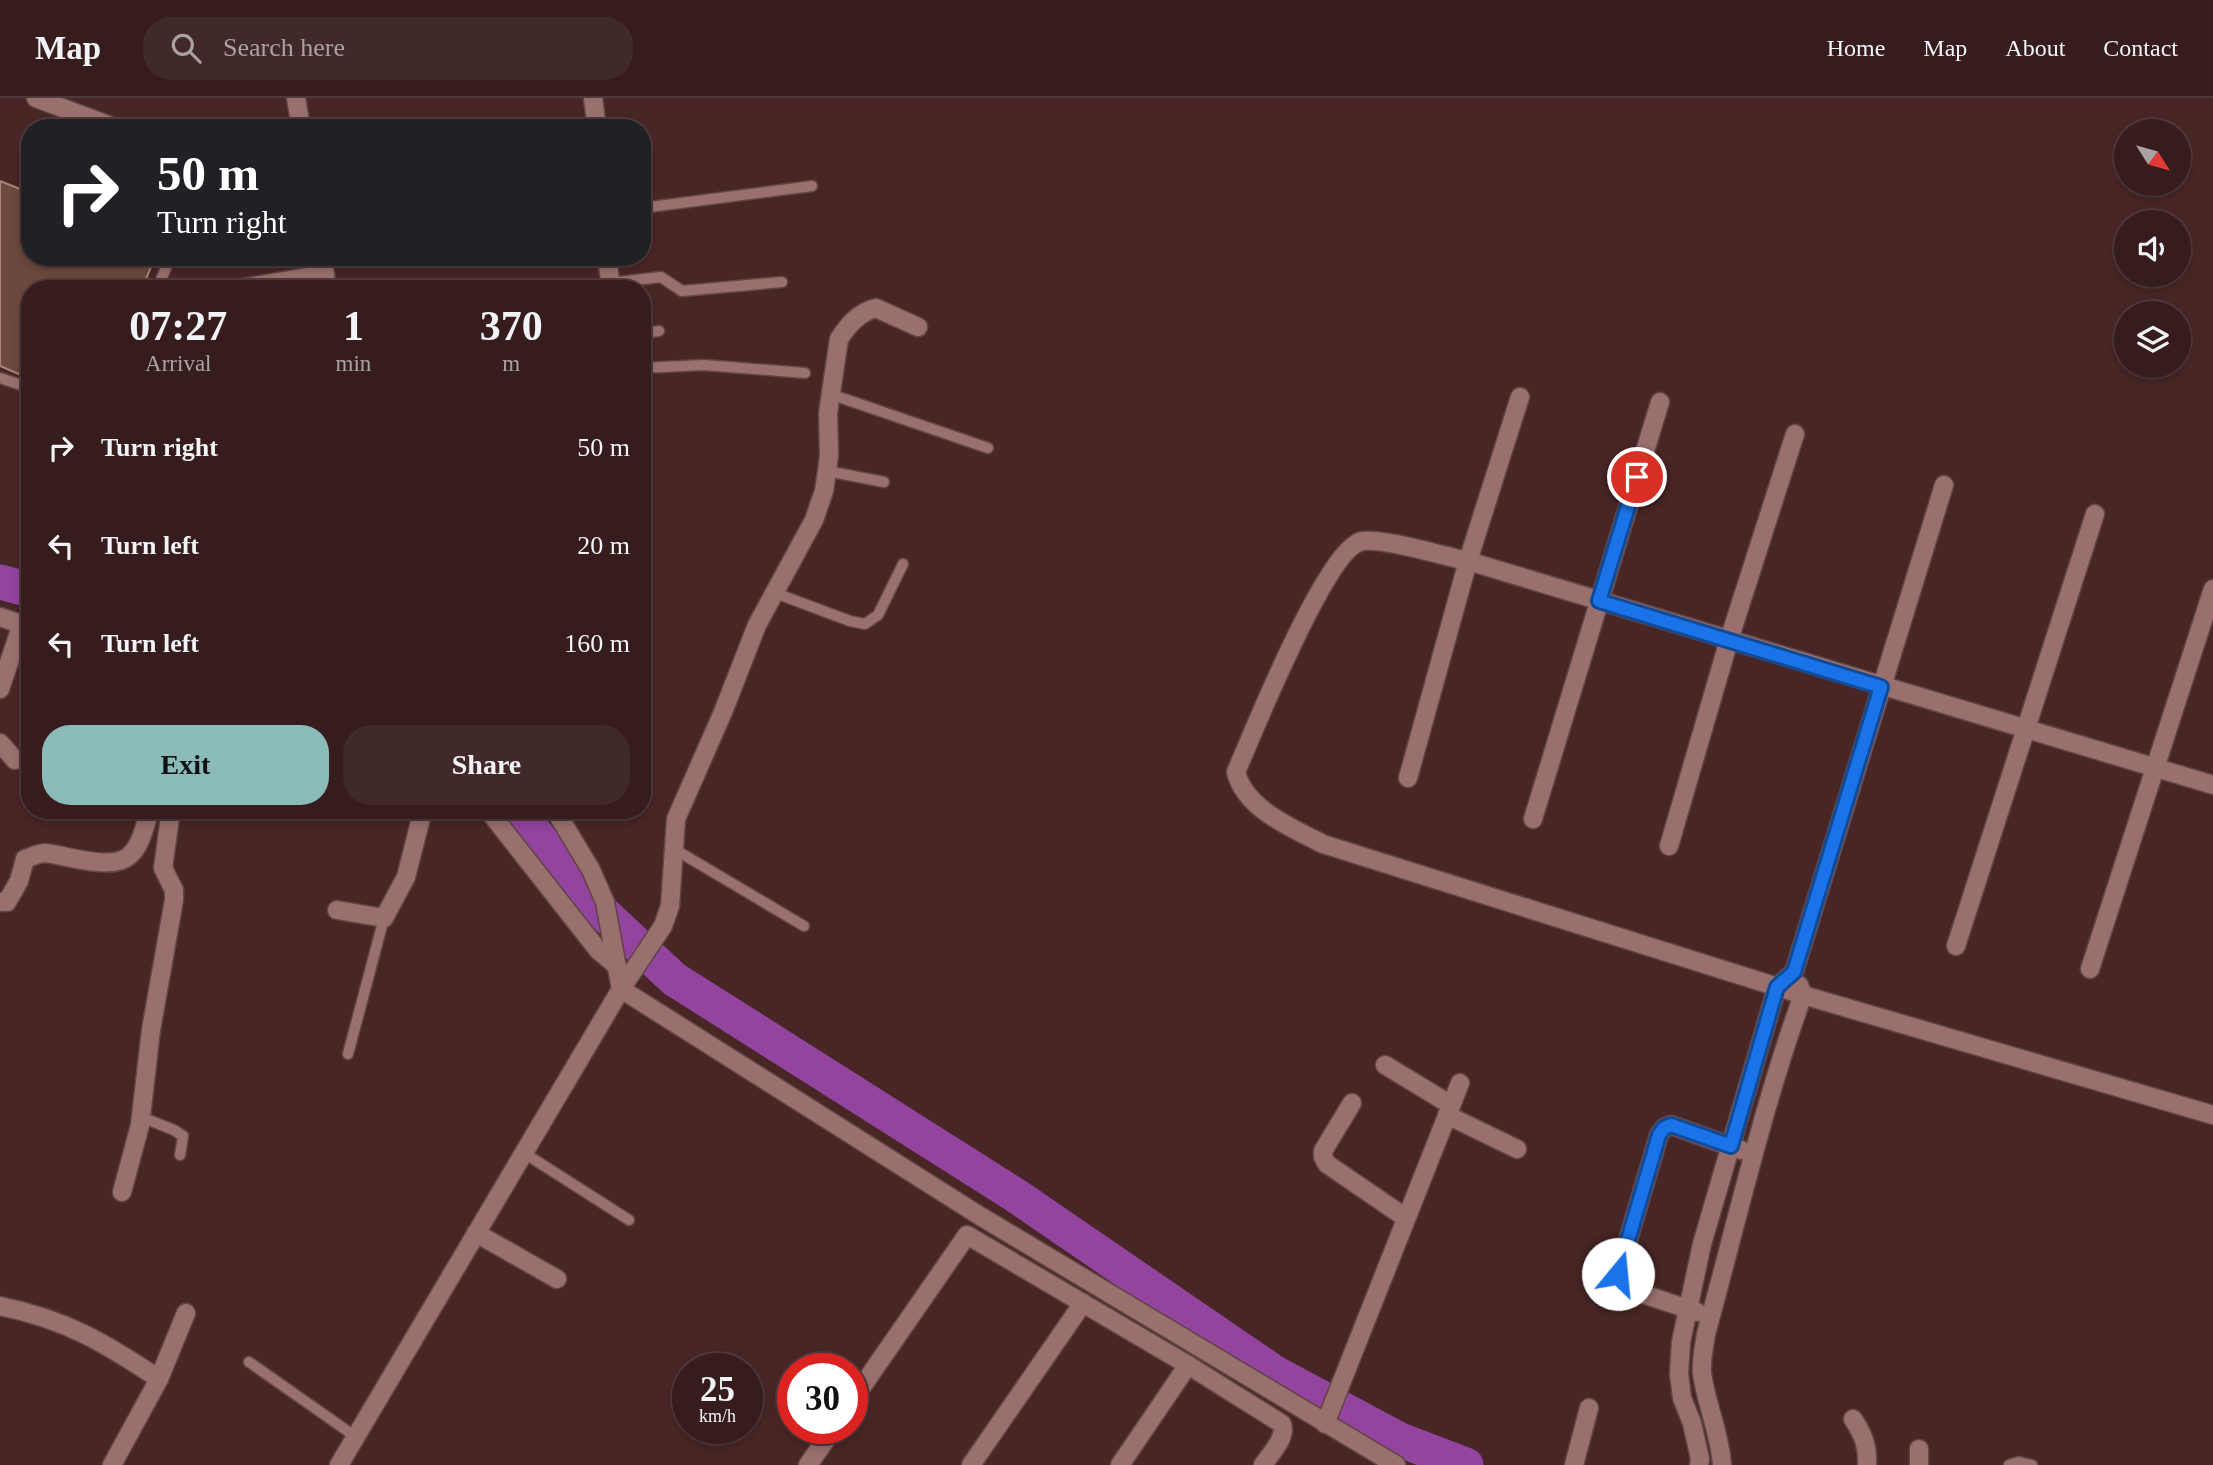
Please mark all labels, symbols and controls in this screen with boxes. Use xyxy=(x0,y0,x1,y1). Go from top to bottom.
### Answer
search box xyxy=(143,17,633,80)
icon: search xyxy=(167,29,205,67)
text: Map xyxy=(35,30,101,66)
text: Search here xyxy=(223,33,345,62)
text: Home xyxy=(1827,35,1885,61)
text: Map xyxy=(1923,35,1967,61)
text: About xyxy=(2005,35,2065,61)
text: Contact xyxy=(2103,35,2178,61)
north arrow xyxy=(2114,119,2191,196)
map controls xyxy=(2114,119,2191,378)
text: 50 m xyxy=(157,146,259,201)
icon: right xyxy=(42,147,133,238)
text: Turn right xyxy=(157,204,287,240)
button: sound xyxy=(2114,210,2191,287)
button: layers xyxy=(2114,301,2191,378)
text: 07:27 xyxy=(129,303,227,349)
text: 1 xyxy=(343,303,364,349)
text: 370 xyxy=(480,303,543,349)
text: Arrival xyxy=(145,351,212,376)
text: min xyxy=(336,351,371,376)
text: m xyxy=(502,351,520,376)
icon: right xyxy=(42,429,80,467)
text: Turn right xyxy=(101,433,218,462)
text: 50 m xyxy=(577,433,630,462)
pin xyxy=(1607,447,1667,507)
icon: arrive xyxy=(1618,458,1656,496)
icon: left xyxy=(42,527,80,565)
text: Turn left xyxy=(101,531,199,560)
text: 20 m xyxy=(577,531,630,560)
icon: left xyxy=(42,625,80,663)
text: Turn left xyxy=(101,629,199,658)
text: 160 m xyxy=(564,629,630,658)
button: Exit xyxy=(42,725,329,805)
button: Share xyxy=(343,725,630,805)
position arrow xyxy=(1581,1237,1655,1311)
speed limit sign: 30 xyxy=(777,1353,868,1444)
text: 25 xyxy=(700,1370,735,1409)
text: km/h xyxy=(699,1406,736,1426)

